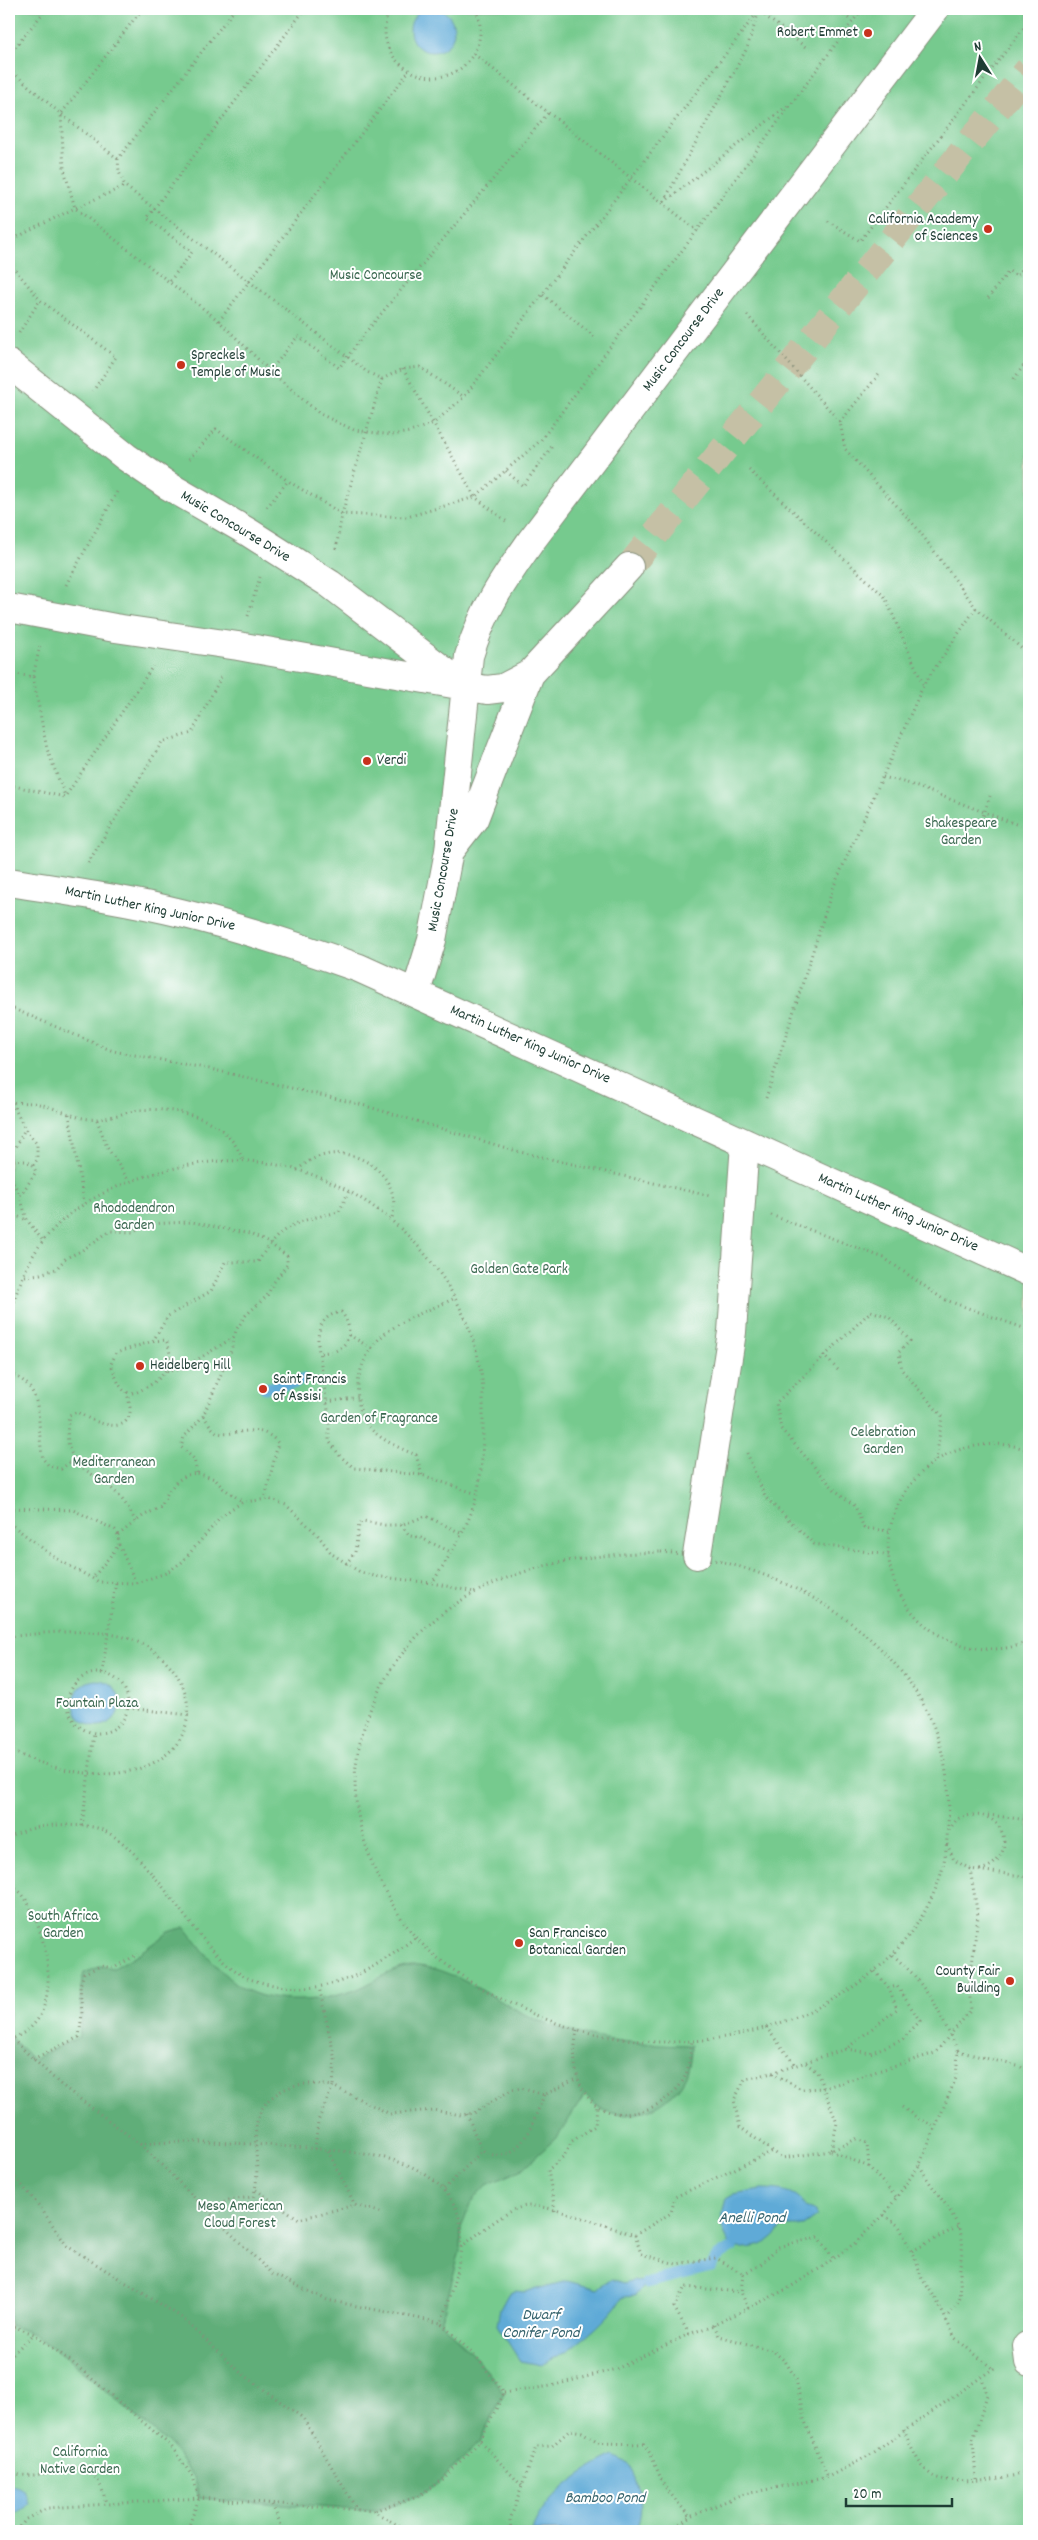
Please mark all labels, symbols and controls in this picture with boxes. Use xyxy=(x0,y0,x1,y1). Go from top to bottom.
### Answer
place label: Robert Emmet xyxy=(777,22,858,44)
marker: Robert Emmet xyxy=(862,27,874,39)
north arrow xyxy=(956,32,1006,82)
text: N xyxy=(973,37,983,58)
place label: California Academy of Sciences xyxy=(868,209,979,248)
marker: California Academy of Sciences xyxy=(982,223,994,235)
park label: Music Concourse xyxy=(330,265,423,287)
street label: Music Concourse Drive xyxy=(638,283,731,396)
place label: Spreckels Temple of Music xyxy=(191,345,280,384)
marker: Spreckels Temple of Music xyxy=(175,359,187,371)
street label: Music Concourse Drive xyxy=(176,485,294,569)
place label: Verdi xyxy=(377,750,406,772)
marker: Verdi xyxy=(361,755,373,767)
street label: Music Concourse Drive xyxy=(422,806,466,933)
park label: Shakespeare Garden xyxy=(925,813,998,852)
street label: Martin Luther King Junior Drive xyxy=(63,880,237,938)
street label: Martin Luther King Junior Drive xyxy=(446,1000,614,1090)
street label: Martin Luther King Junior Drive xyxy=(814,1168,982,1258)
park label: Rhododendron Garden xyxy=(93,1198,175,1237)
park label: Golden Gate Park xyxy=(470,1259,568,1281)
place label: Heidelberg Hill xyxy=(150,1355,231,1377)
marker: Heidelberg Hill xyxy=(134,1360,146,1372)
place label: Saint Francis of Assisi xyxy=(273,1369,347,1408)
marker: Saint Francis of Assisi xyxy=(257,1383,269,1395)
park label: Garden of Fragrance xyxy=(320,1408,438,1430)
park label: Celebration Garden xyxy=(850,1422,916,1461)
park label: Mediterranean Garden xyxy=(73,1452,156,1491)
park label: Fountain Plaza xyxy=(56,1693,139,1715)
park label: South Africa Garden xyxy=(28,1906,99,1945)
place label: San Francisco Botanical Garden xyxy=(529,1923,626,1962)
marker: San Francisco Botanical Garden xyxy=(513,1937,525,1949)
place label: County Fair Building xyxy=(935,1961,1000,2000)
marker: County Fair Building xyxy=(1004,1975,1016,1987)
park label: Meso American Cloud Forest xyxy=(197,2196,283,2235)
water label: Anelli Pond xyxy=(719,2207,788,2230)
water label: Dwarf Conifer Pond xyxy=(503,2304,582,2345)
park label: California Native Garden xyxy=(40,2442,120,2481)
scale bar xyxy=(846,2475,952,2507)
text: 20 m xyxy=(853,2484,881,2506)
water label: Bamboo Pond xyxy=(565,2487,648,2510)

